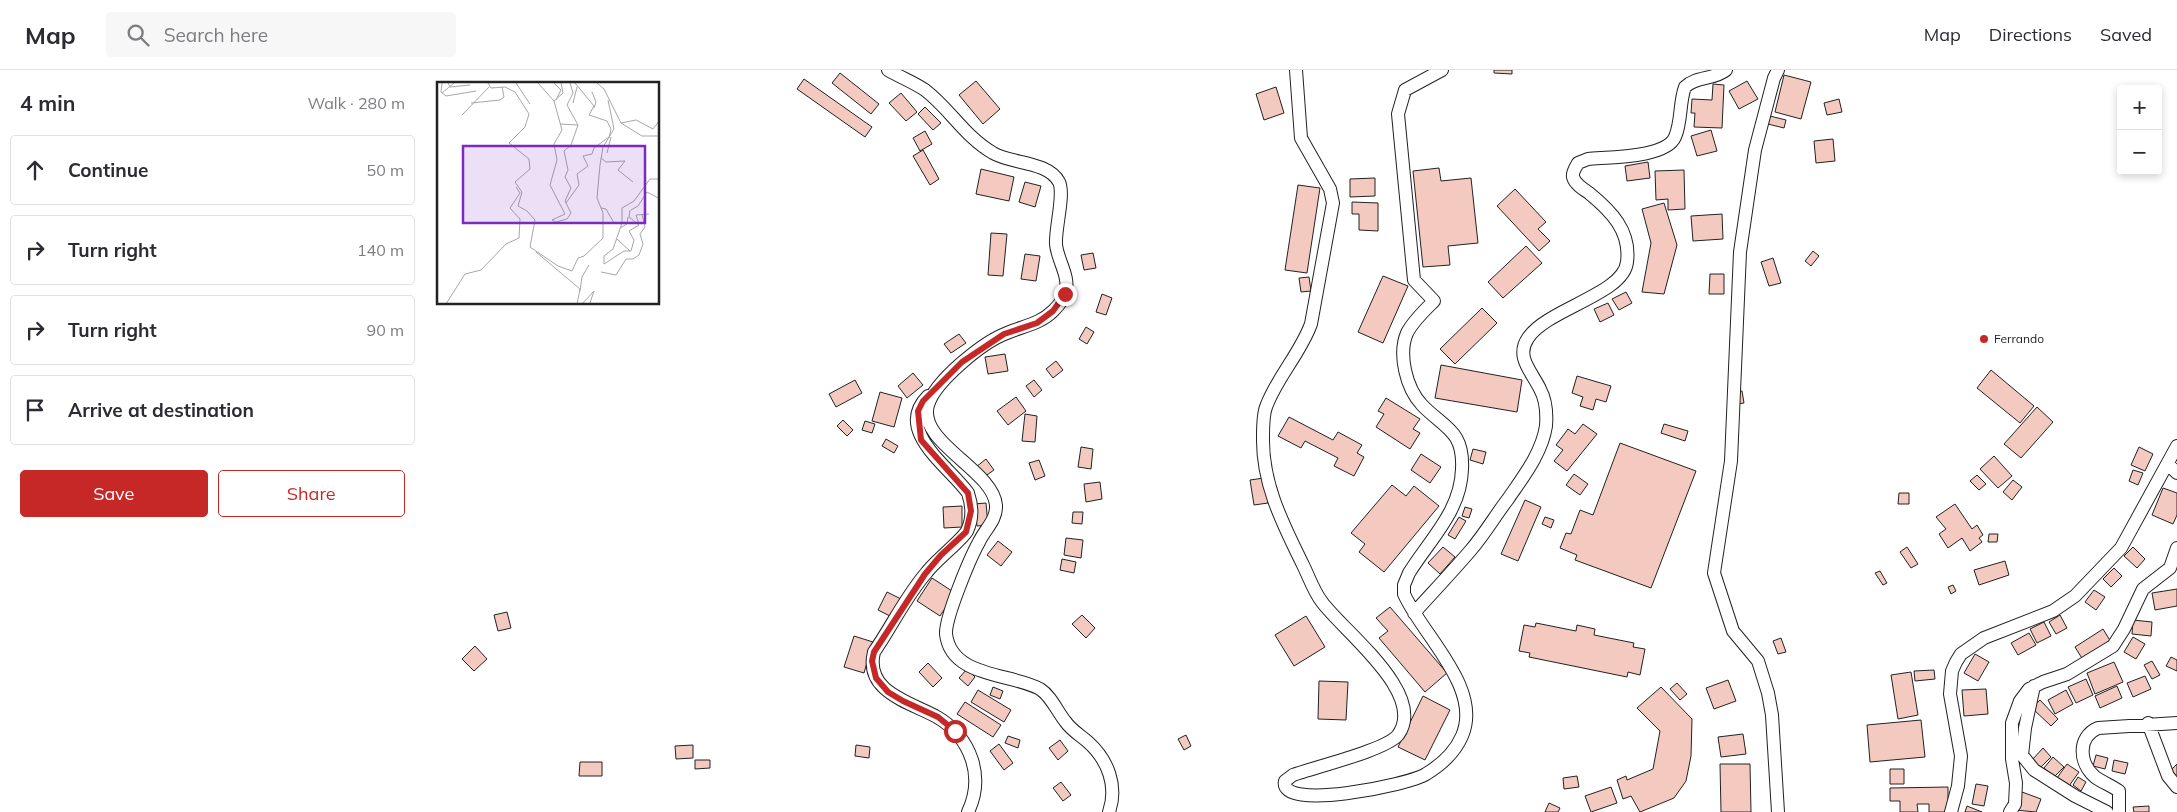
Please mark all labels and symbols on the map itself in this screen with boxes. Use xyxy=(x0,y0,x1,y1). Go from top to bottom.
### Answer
inset map xyxy=(437,82,660,305)
route end xyxy=(1054,283,1077,306)
place label: Ferrando xyxy=(1994,331,2044,346)
marker: Ferrando xyxy=(1978,333,1990,345)
route start xyxy=(944,720,967,743)

